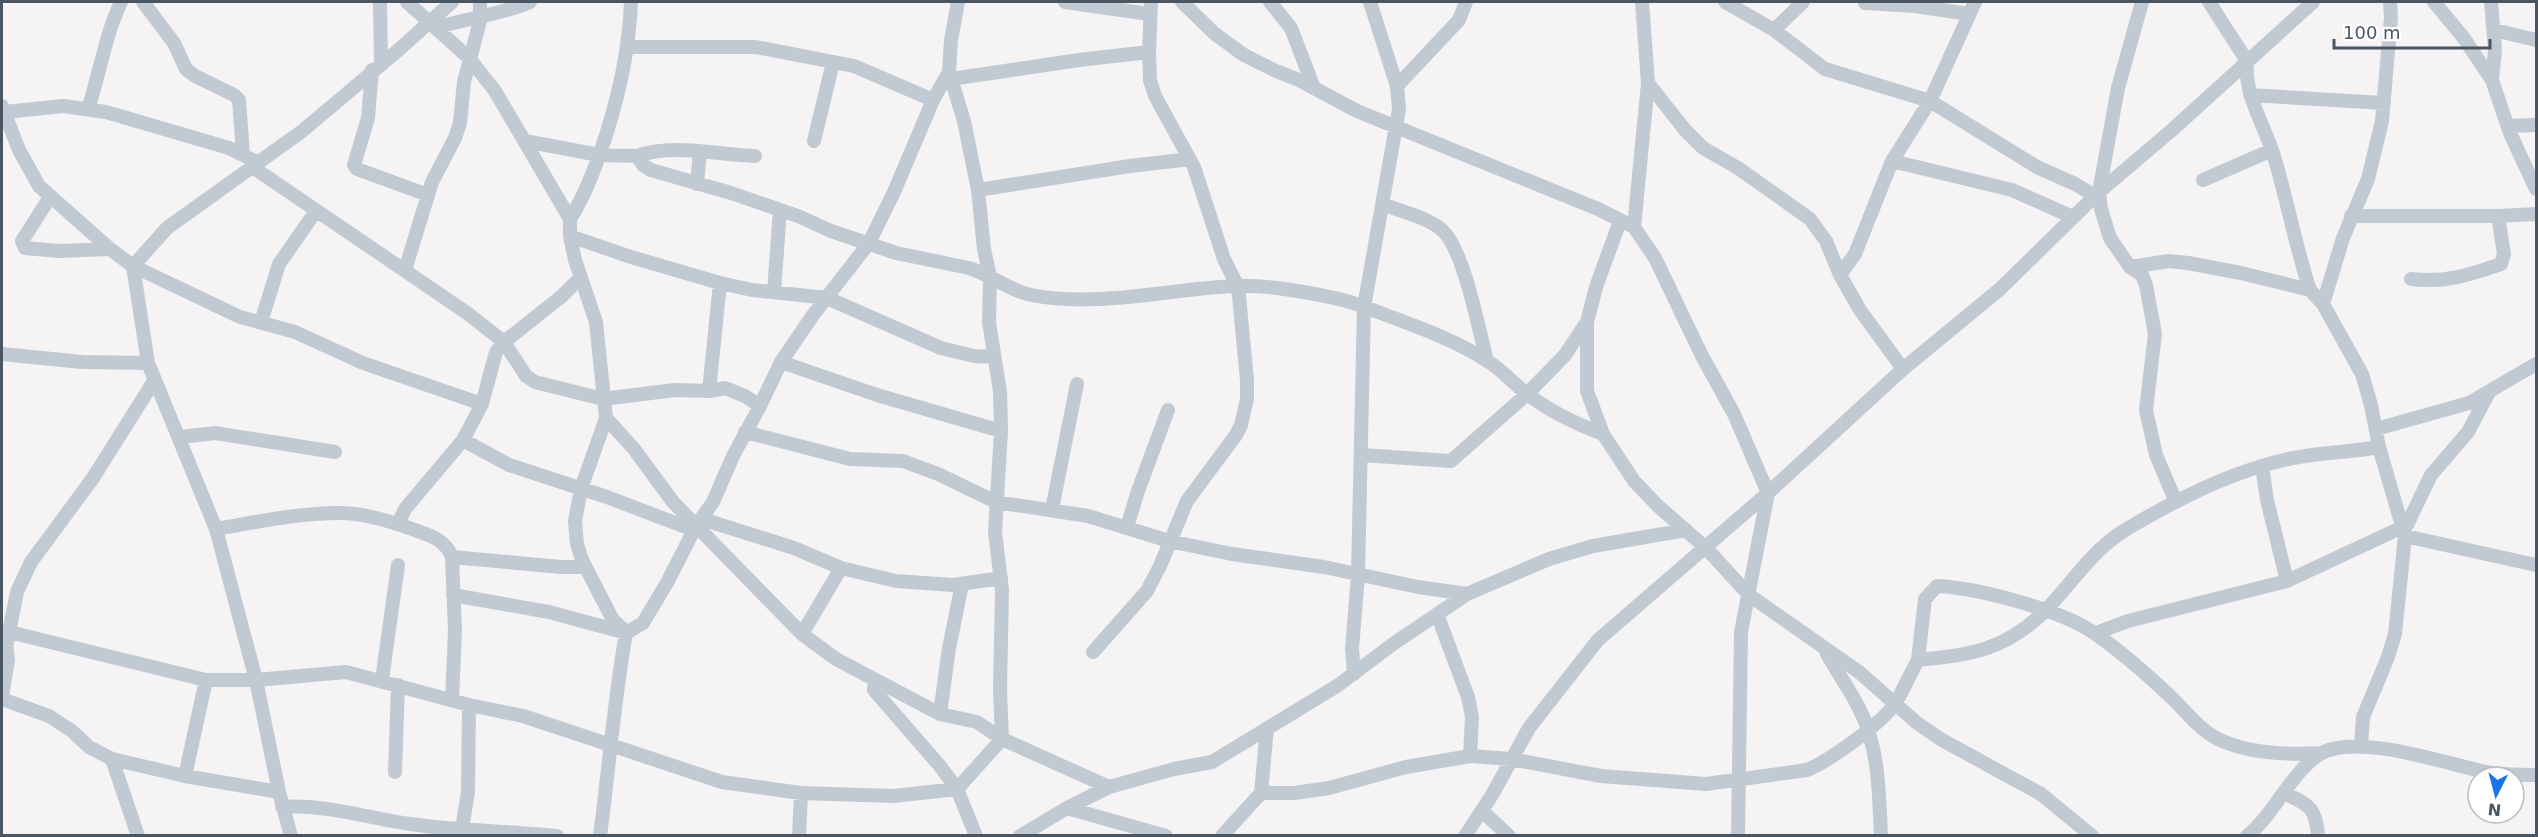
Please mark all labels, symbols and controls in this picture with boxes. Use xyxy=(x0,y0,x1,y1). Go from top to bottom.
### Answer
scale bar xyxy=(2334,12,2490,50)
text: 100 m xyxy=(2343,22,2401,43)
north arrow xyxy=(2466,765,2526,825)
text: N xyxy=(2487,799,2502,820)

